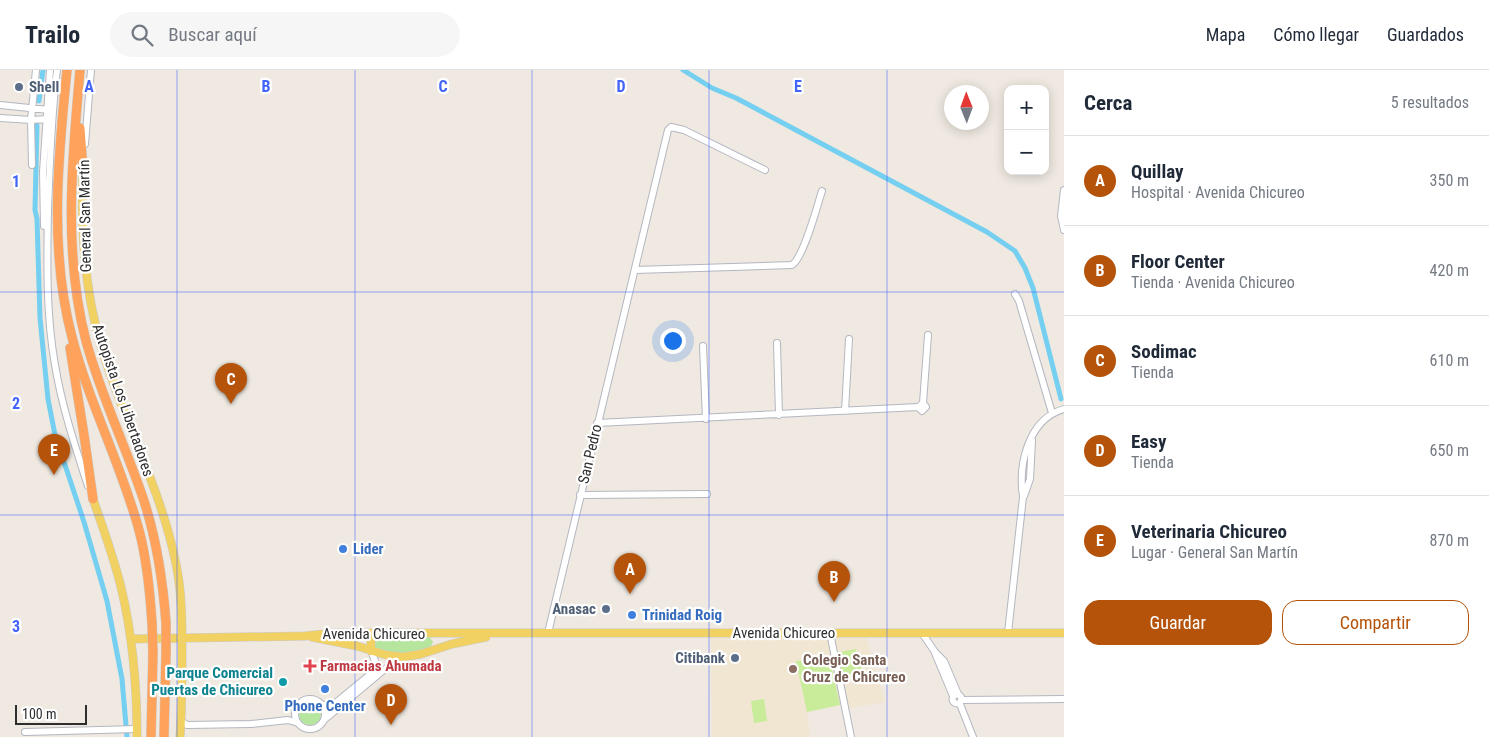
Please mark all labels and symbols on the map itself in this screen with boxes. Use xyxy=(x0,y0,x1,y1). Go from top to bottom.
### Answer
text: A xyxy=(84,77,94,96)
text: B xyxy=(262,77,271,96)
text: C xyxy=(438,77,448,96)
text: D xyxy=(616,77,626,96)
text: E xyxy=(794,77,802,96)
place label: Shell xyxy=(29,78,59,96)
marker: Shell xyxy=(13,81,25,93)
north arrow xyxy=(944,85,989,130)
street label: General San Martín xyxy=(75,159,95,273)
text: 1 xyxy=(12,172,20,191)
street label: Autopista Los Libertadores xyxy=(88,321,158,479)
your location xyxy=(660,328,686,354)
pin: C xyxy=(215,363,247,404)
text: 2 xyxy=(12,394,20,413)
street label: San Pedro xyxy=(574,423,606,485)
pin: E xyxy=(38,434,70,475)
place label: Lider xyxy=(353,540,384,558)
marker: Lider xyxy=(337,543,349,555)
pin: A xyxy=(614,553,646,594)
pin: B xyxy=(818,561,850,602)
place label: Anasac xyxy=(552,600,596,618)
marker: Anasac xyxy=(600,603,612,615)
place label: Trinidad Roig xyxy=(642,606,722,624)
marker: Trinidad Roig xyxy=(626,609,638,621)
text: 3 xyxy=(12,617,20,636)
street label: Avenida Chicureo xyxy=(733,624,835,642)
street label: Avenida Chicureo xyxy=(323,625,425,643)
place label: Citibank xyxy=(675,649,726,667)
place label: Colegio Santa Cruz de Chicureo xyxy=(803,651,906,686)
marker: Citibank xyxy=(729,652,741,664)
place label: Farmacias Ahumada xyxy=(320,657,442,675)
marker: Farmacias Ahumada xyxy=(304,660,316,672)
marker: Colegio Santa Cruz de Chicureo xyxy=(787,663,799,675)
place label: Parque Comercial Puertas de Chicureo xyxy=(151,664,273,699)
marker: Parque Comercial Puertas de Chicureo xyxy=(277,676,289,688)
marker: Phone Center xyxy=(319,683,331,695)
pin: D xyxy=(375,684,407,725)
place label: Phone Center xyxy=(284,697,366,715)
scale bar xyxy=(15,702,88,725)

